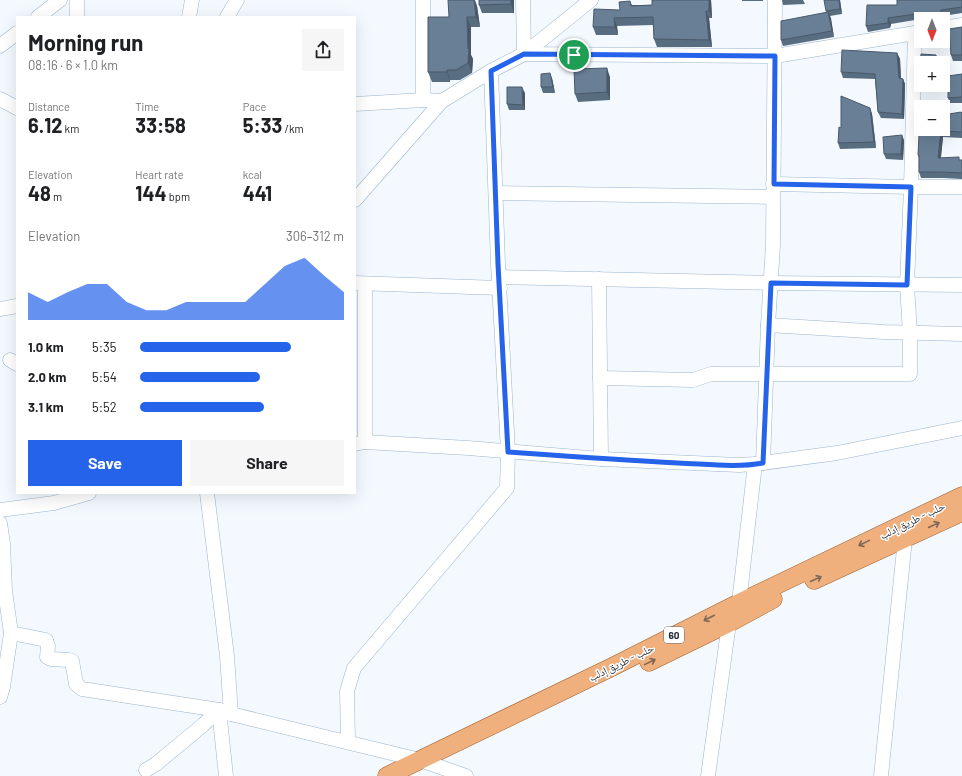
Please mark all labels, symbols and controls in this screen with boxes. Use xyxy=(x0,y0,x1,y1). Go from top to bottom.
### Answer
north arrow xyxy=(914,12,950,48)
map controls xyxy=(914,12,950,136)
text: Morning run xyxy=(28,29,143,55)
button: share xyxy=(302,29,344,71)
pin xyxy=(557,38,591,72)
icon: arrive xyxy=(563,44,585,66)
button: + xyxy=(914,56,950,92)
text: 08:16 · 6 × 1.0 km xyxy=(28,57,118,73)
text: Distance xyxy=(28,100,70,113)
text: Time xyxy=(135,100,159,113)
text: Pace xyxy=(243,100,266,113)
button: − xyxy=(914,100,950,136)
text: 6.12 xyxy=(28,113,62,137)
text: 33:58 xyxy=(135,113,186,137)
text: 5:33 xyxy=(243,113,282,137)
text: km xyxy=(62,122,79,135)
text: /km xyxy=(282,122,304,135)
text: Elevation xyxy=(28,168,72,181)
text: Heart rate xyxy=(135,168,184,181)
text: kcal xyxy=(243,168,262,181)
text: 48 xyxy=(28,181,51,205)
text: 144 xyxy=(135,181,167,205)
text: 441 xyxy=(243,181,272,205)
text: m xyxy=(51,190,62,203)
text: bpm xyxy=(167,190,190,203)
text: Elevation xyxy=(28,228,80,244)
text: 306–312 m xyxy=(286,228,344,244)
text: 1.0 km xyxy=(28,339,64,355)
text: 5:35 xyxy=(92,339,116,355)
text: 2.0 km xyxy=(28,369,66,385)
text: 5:54 xyxy=(92,369,117,385)
text: 3.1 km xyxy=(28,399,64,415)
text: 5:52 xyxy=(92,399,117,415)
button: Save xyxy=(28,440,182,486)
button: Share xyxy=(190,440,344,486)
street label: حلب - طريق إدلب xyxy=(877,499,947,543)
one-way arrow xyxy=(928,521,940,528)
one-way arrow xyxy=(858,540,870,547)
one-way arrow xyxy=(810,575,822,582)
one-way arrow xyxy=(703,615,715,622)
road number: 60 xyxy=(664,627,684,643)
street label: حلب - طريق إدلب xyxy=(586,641,656,685)
one-way arrow xyxy=(643,658,655,665)

